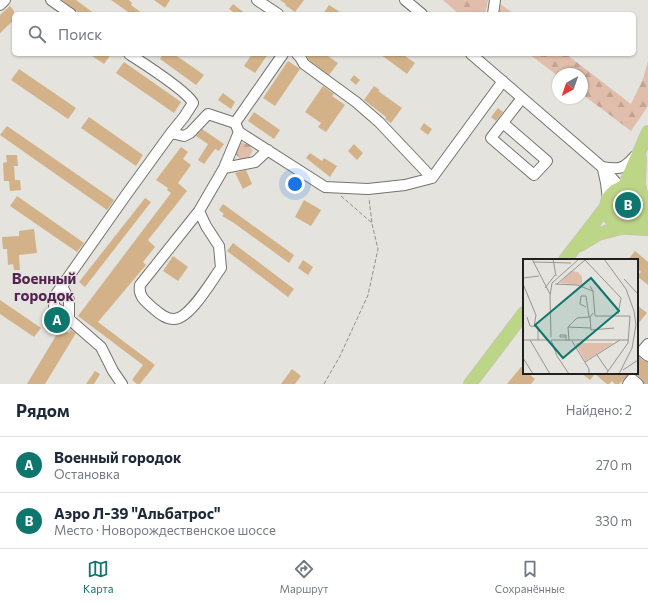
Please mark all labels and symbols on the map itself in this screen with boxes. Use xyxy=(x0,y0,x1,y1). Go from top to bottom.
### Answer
north arrow xyxy=(552,68,588,104)
your location xyxy=(285,174,305,194)
pin: B xyxy=(615,190,641,220)
inset map xyxy=(523,259,638,374)
district label: Военный городок xyxy=(12,269,76,304)
pin: A xyxy=(44,305,70,335)

